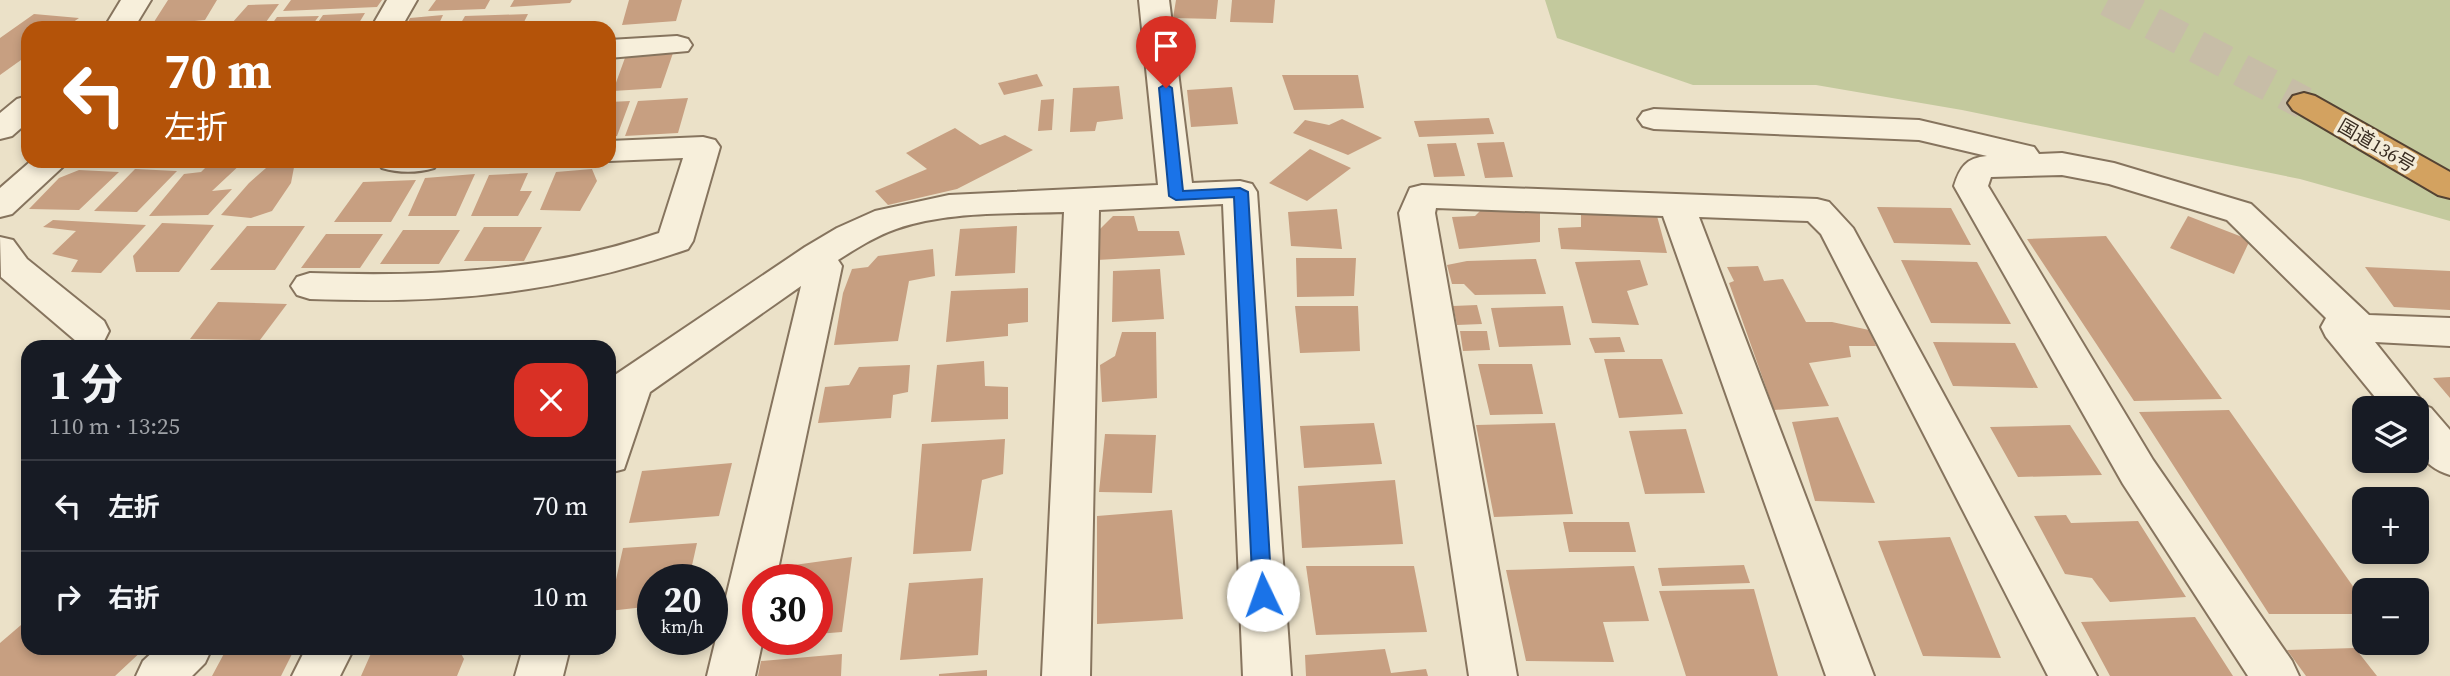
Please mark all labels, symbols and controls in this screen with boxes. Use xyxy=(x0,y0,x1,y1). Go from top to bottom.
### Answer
pin xyxy=(1136,16,1196,88)
icon: arrive xyxy=(1147,27,1185,65)
text: 70 m xyxy=(164,37,272,104)
icon: left xyxy=(49,49,140,140)
text: 左折 xyxy=(164,105,228,149)
street label: 国道136号 xyxy=(2333,112,2421,178)
text: 1 分 xyxy=(49,355,123,413)
button: close xyxy=(514,363,588,437)
map controls xyxy=(2352,396,2429,655)
button: layers xyxy=(2352,396,2429,473)
text: 110 m · 13:25 xyxy=(49,410,180,442)
icon: left xyxy=(49,487,87,525)
button: + xyxy=(2352,487,2429,564)
text: 70 m xyxy=(533,488,588,524)
text: 左折 xyxy=(108,489,160,525)
position arrow xyxy=(1226,558,1300,632)
speed limit sign: 30 xyxy=(742,564,833,655)
text: 20 xyxy=(664,576,701,624)
icon: right xyxy=(49,578,87,616)
button: − xyxy=(2352,578,2429,655)
text: 10 m xyxy=(533,579,588,615)
text: 右折 xyxy=(108,580,160,616)
text: km/h xyxy=(661,614,704,639)

